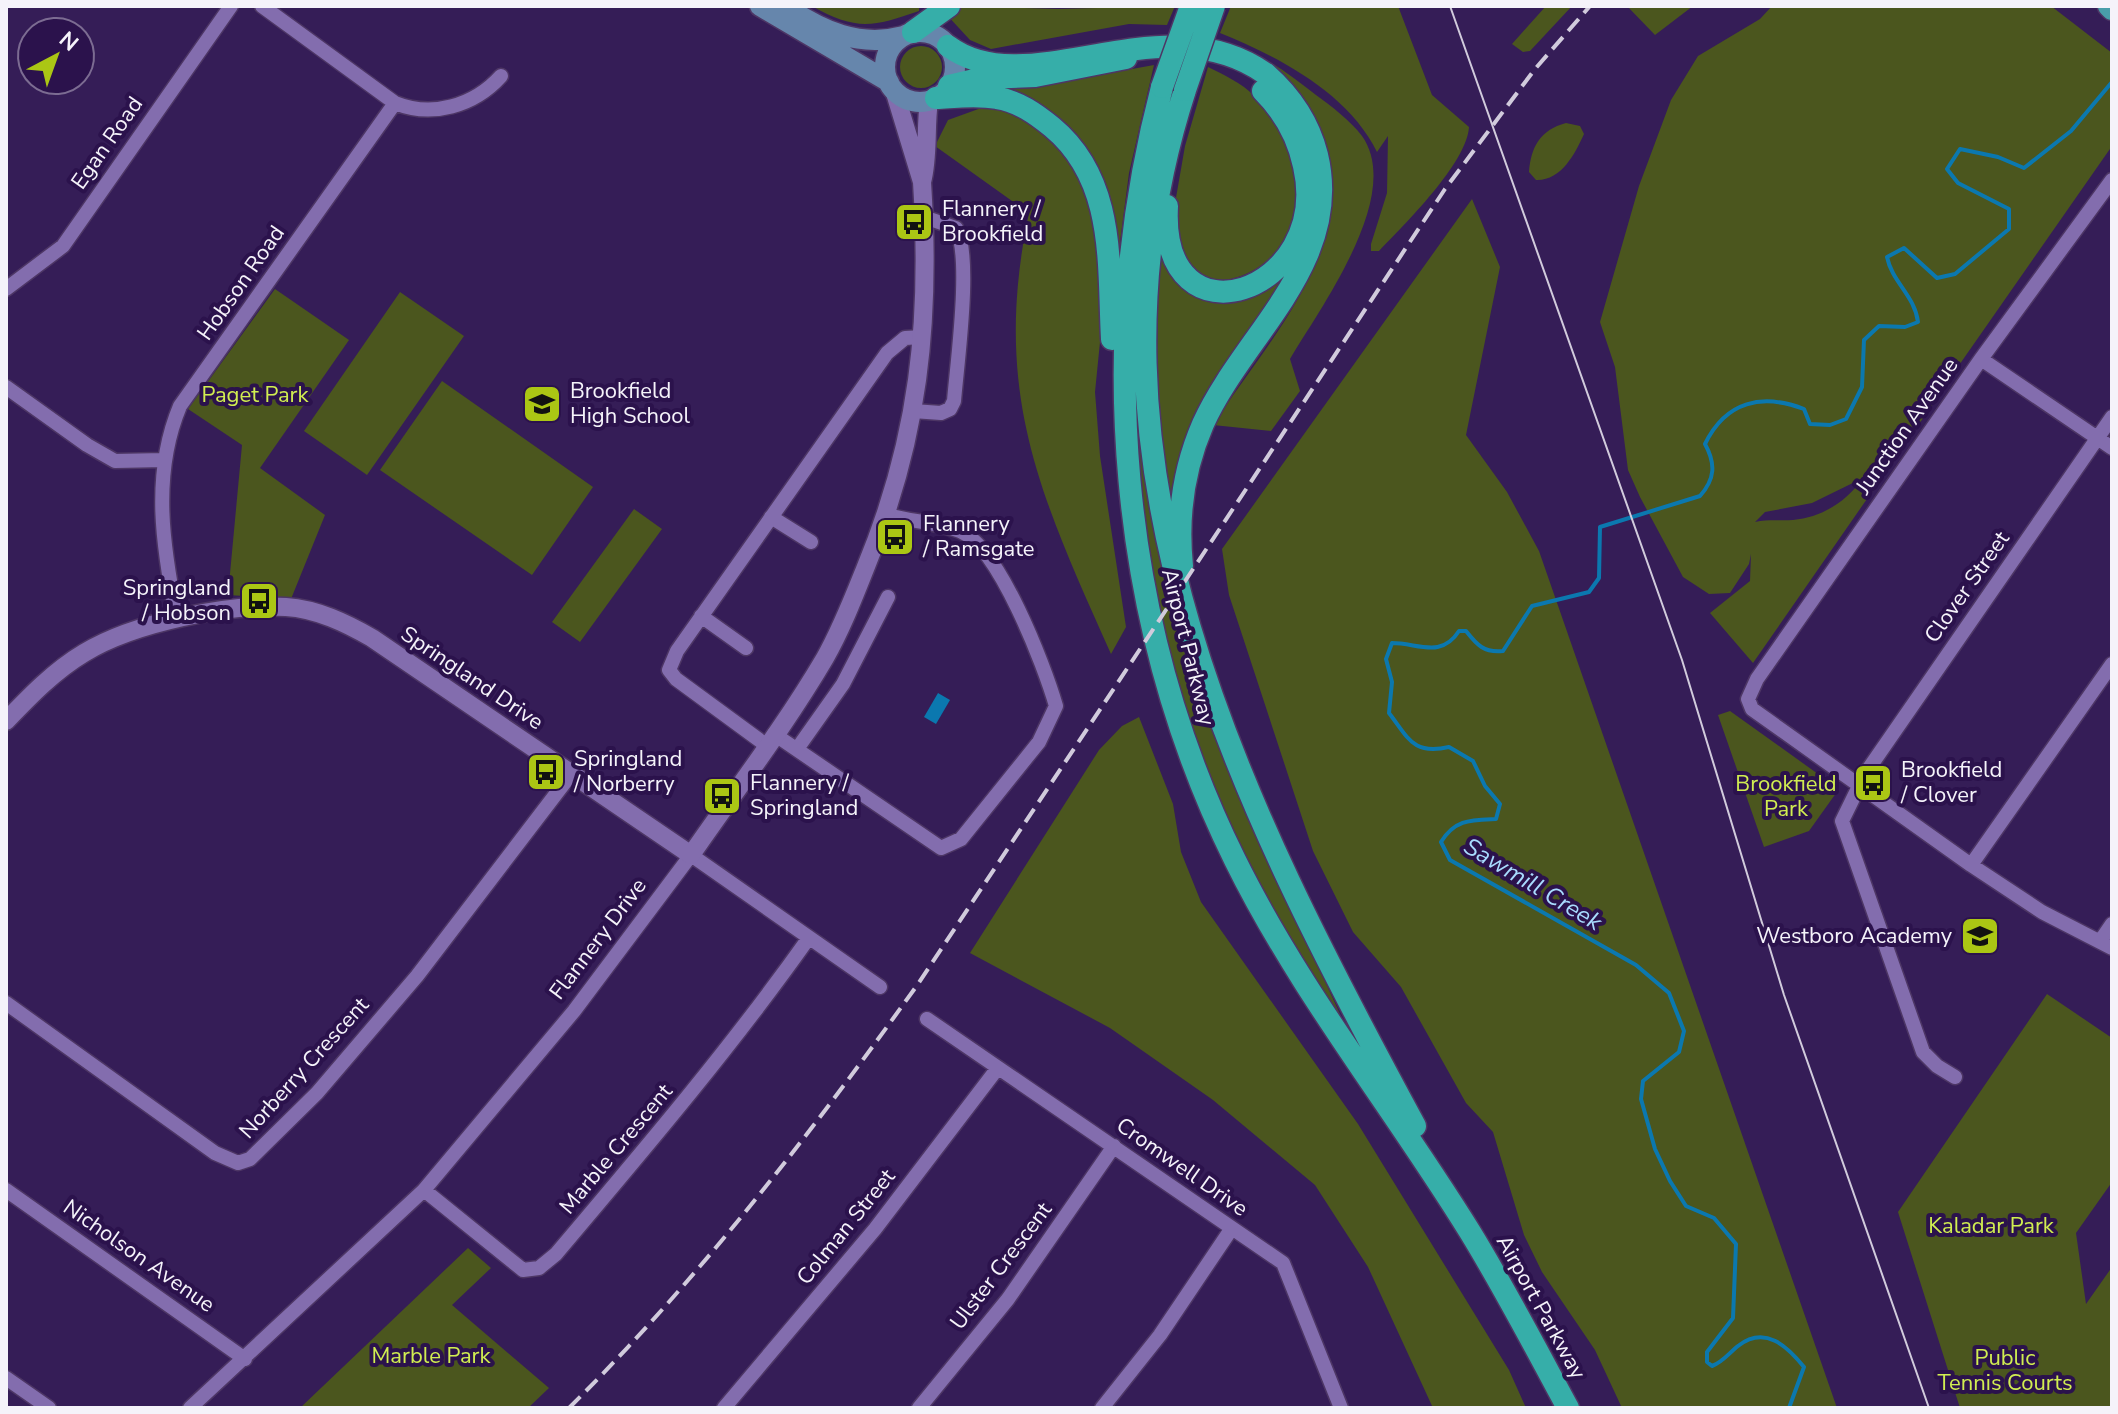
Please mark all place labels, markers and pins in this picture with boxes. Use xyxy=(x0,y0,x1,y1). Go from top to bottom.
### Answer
place label: Flannery / Brookfield xyxy=(942,194,1043,249)
bus stop icon: Flannery / Brookfield xyxy=(893,201,935,243)
place label: Brookfield High School xyxy=(570,376,691,431)
school or university icon: Brookfield High School xyxy=(521,383,563,425)
place label: Flannery / Ramsgate xyxy=(922,509,1034,564)
bus stop icon: Flannery / Ramsgate xyxy=(874,516,916,558)
place label: Springland / Hobson xyxy=(123,573,231,628)
bus stop icon: Springland / Hobson xyxy=(238,580,280,622)
place label: Springland / Norberry xyxy=(573,744,682,799)
bus stop icon: Springland / Norberry xyxy=(525,751,567,793)
place label: Brookfield / Clover xyxy=(1900,755,2002,810)
bus stop icon: Brookfield / Clover xyxy=(1852,762,1894,804)
place label: Flannery / Springland xyxy=(750,768,858,823)
bus stop icon: Flannery / Springland xyxy=(701,775,743,817)
school or university icon: Westboro Academy xyxy=(1959,915,2001,957)
place label: Westboro Academy xyxy=(1756,921,1953,951)

